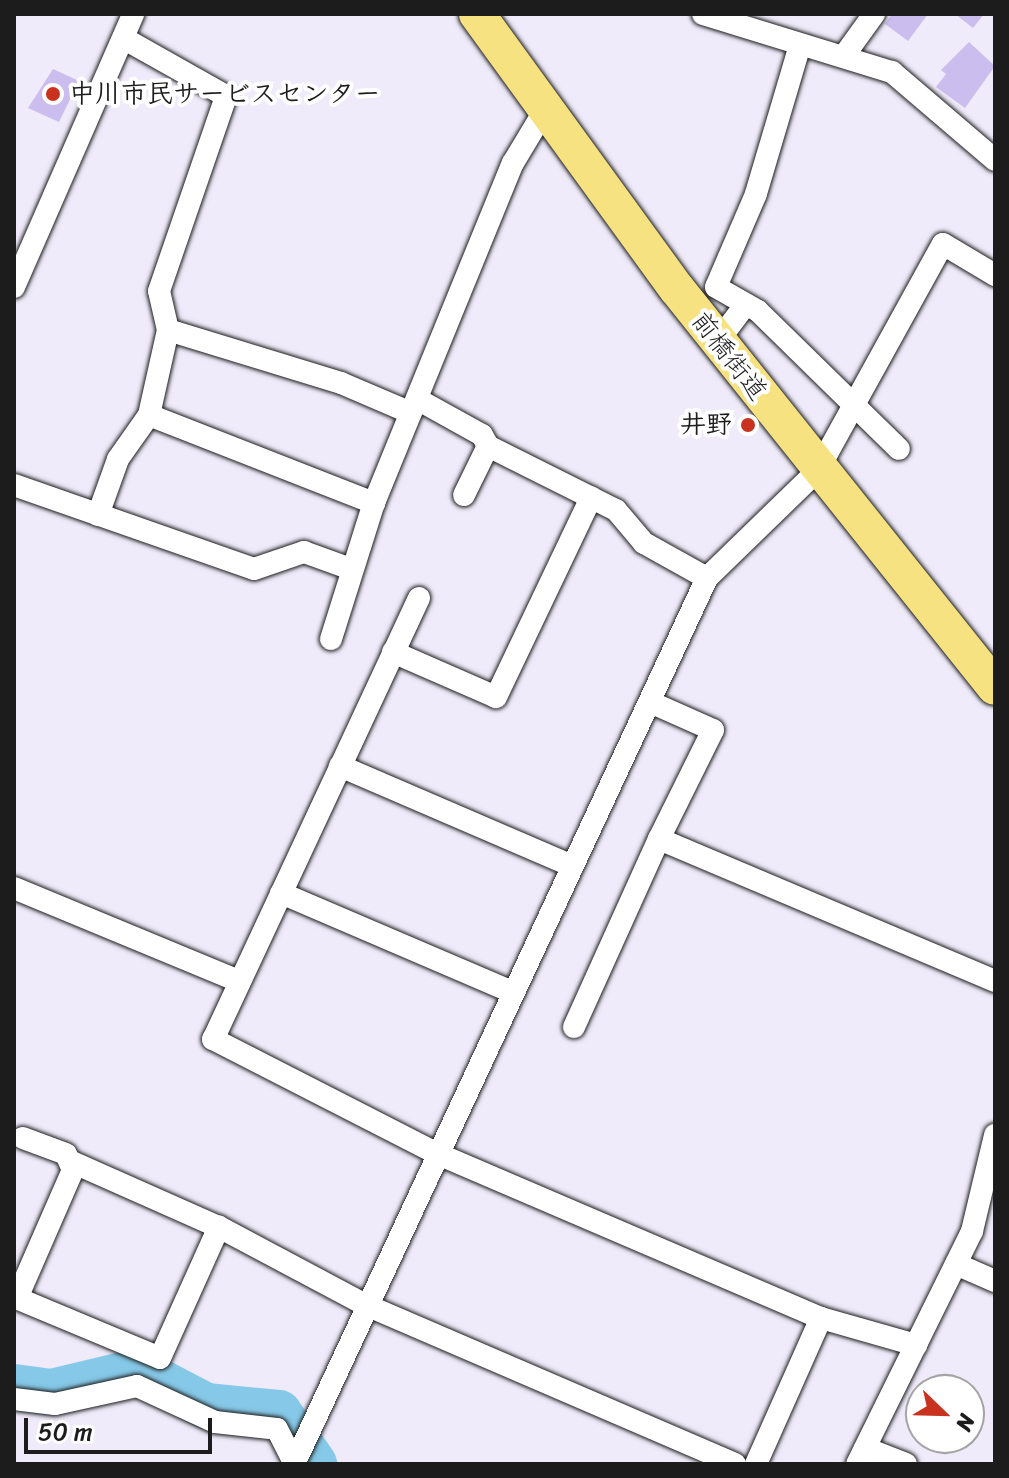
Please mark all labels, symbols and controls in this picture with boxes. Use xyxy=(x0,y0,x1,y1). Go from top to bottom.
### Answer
place label: 中川市民サービスセンター xyxy=(69,78,381,110)
marker: 中川市民サービスセンター xyxy=(44,85,62,103)
street label: 前橋街道 xyxy=(685,305,773,407)
place label: 井野 xyxy=(680,409,732,441)
marker: 井野 xyxy=(739,416,757,434)
north arrow xyxy=(905,1374,985,1454)
scale bar xyxy=(28,1402,216,1452)
text: N xyxy=(945,1408,987,1437)
text: 50 m xyxy=(38,1411,93,1453)

